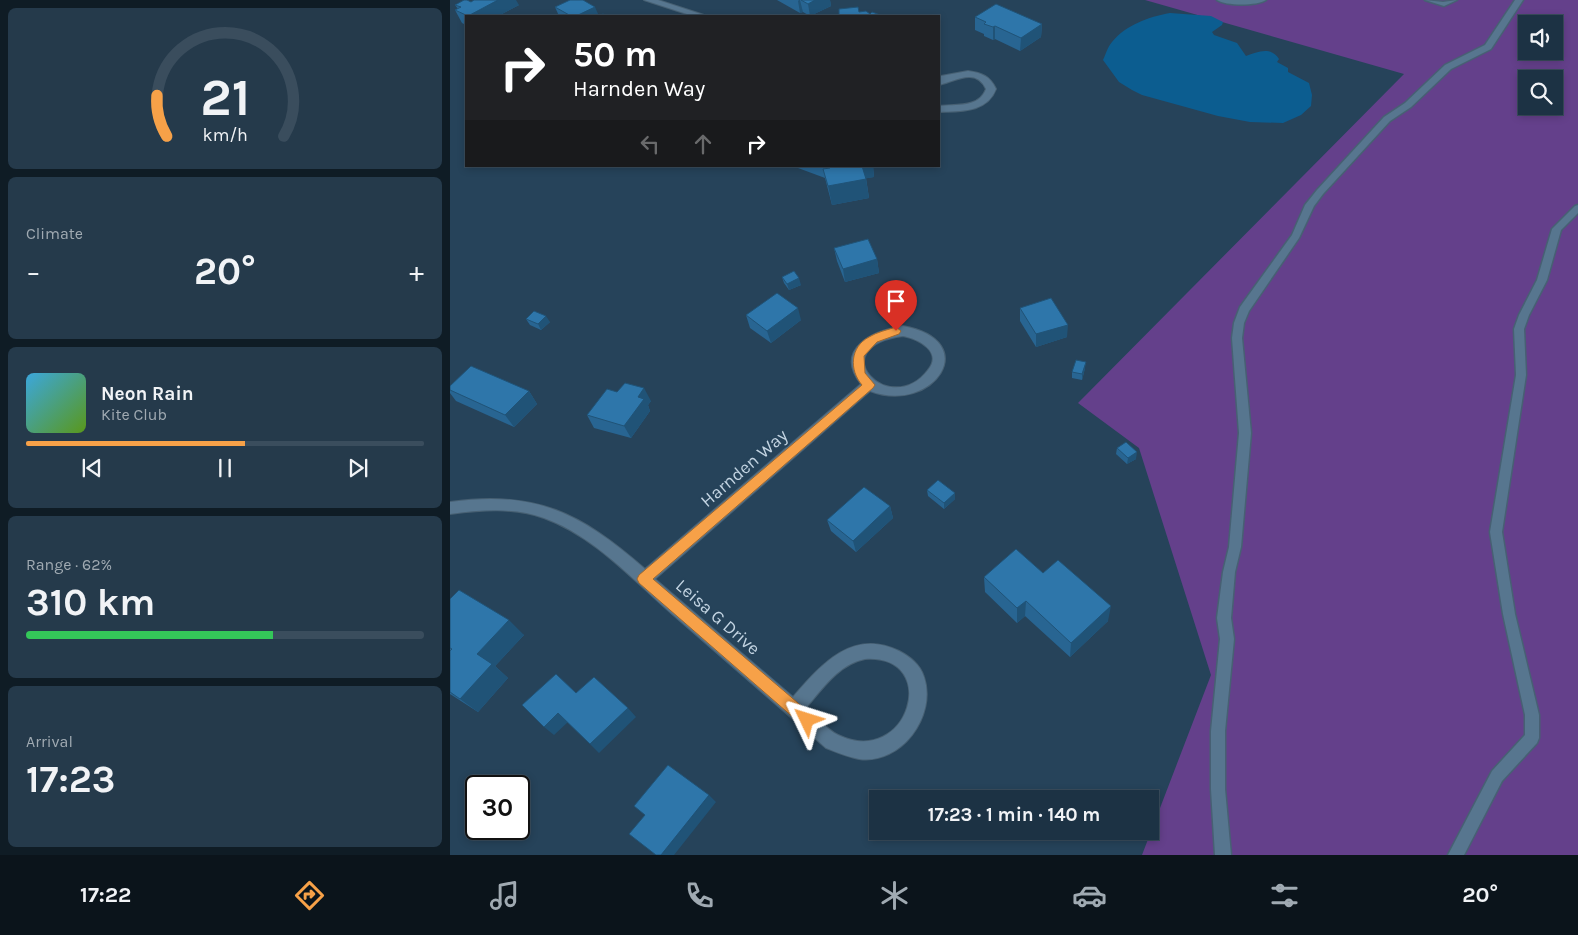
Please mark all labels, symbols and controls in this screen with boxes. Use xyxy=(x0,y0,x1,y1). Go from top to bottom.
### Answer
map controls xyxy=(1518,15,1563,115)
button: sound xyxy=(1518,15,1563,60)
text: 50 m xyxy=(573,34,658,75)
icon: right xyxy=(490,35,555,100)
text: 21 xyxy=(200,67,250,128)
button: search xyxy=(1518,70,1563,115)
text: Harnden Way xyxy=(573,76,705,102)
text: km/h xyxy=(202,125,248,146)
icon: left xyxy=(636,130,664,158)
icon: ahead xyxy=(689,130,717,158)
icon: right xyxy=(742,130,770,158)
text: Climate xyxy=(26,224,83,243)
text: 20° xyxy=(194,249,256,294)
text: − xyxy=(26,255,41,288)
text: + xyxy=(409,255,424,288)
pin xyxy=(875,280,917,331)
icon: arrive xyxy=(882,287,910,315)
text: Neon Rain xyxy=(101,383,194,405)
text: Kite Club xyxy=(101,405,167,424)
street label: Harnden Way xyxy=(696,424,792,512)
icon: previous xyxy=(78,454,106,482)
icon: pause xyxy=(211,454,239,482)
icon: next xyxy=(344,454,372,482)
text: Range · 62% xyxy=(26,555,112,574)
street label: Leisa G Drive xyxy=(671,574,765,660)
text: 310 km xyxy=(26,580,155,625)
position arrow xyxy=(780,693,832,745)
text: Arrival xyxy=(26,732,73,751)
text: 17:23 xyxy=(26,757,115,802)
speed limit sign: 30 xyxy=(465,775,530,840)
text: 17:23 · 1 min · 140 m xyxy=(928,804,1100,826)
icon: directions xyxy=(292,878,327,913)
icon: music xyxy=(487,878,522,913)
icon: phone xyxy=(682,878,717,913)
icon: climate xyxy=(877,878,912,913)
icon: car xyxy=(1072,878,1107,913)
icon: filters xyxy=(1267,878,1302,913)
text: 17:22 xyxy=(80,882,131,908)
text: 20° xyxy=(1462,882,1498,908)

